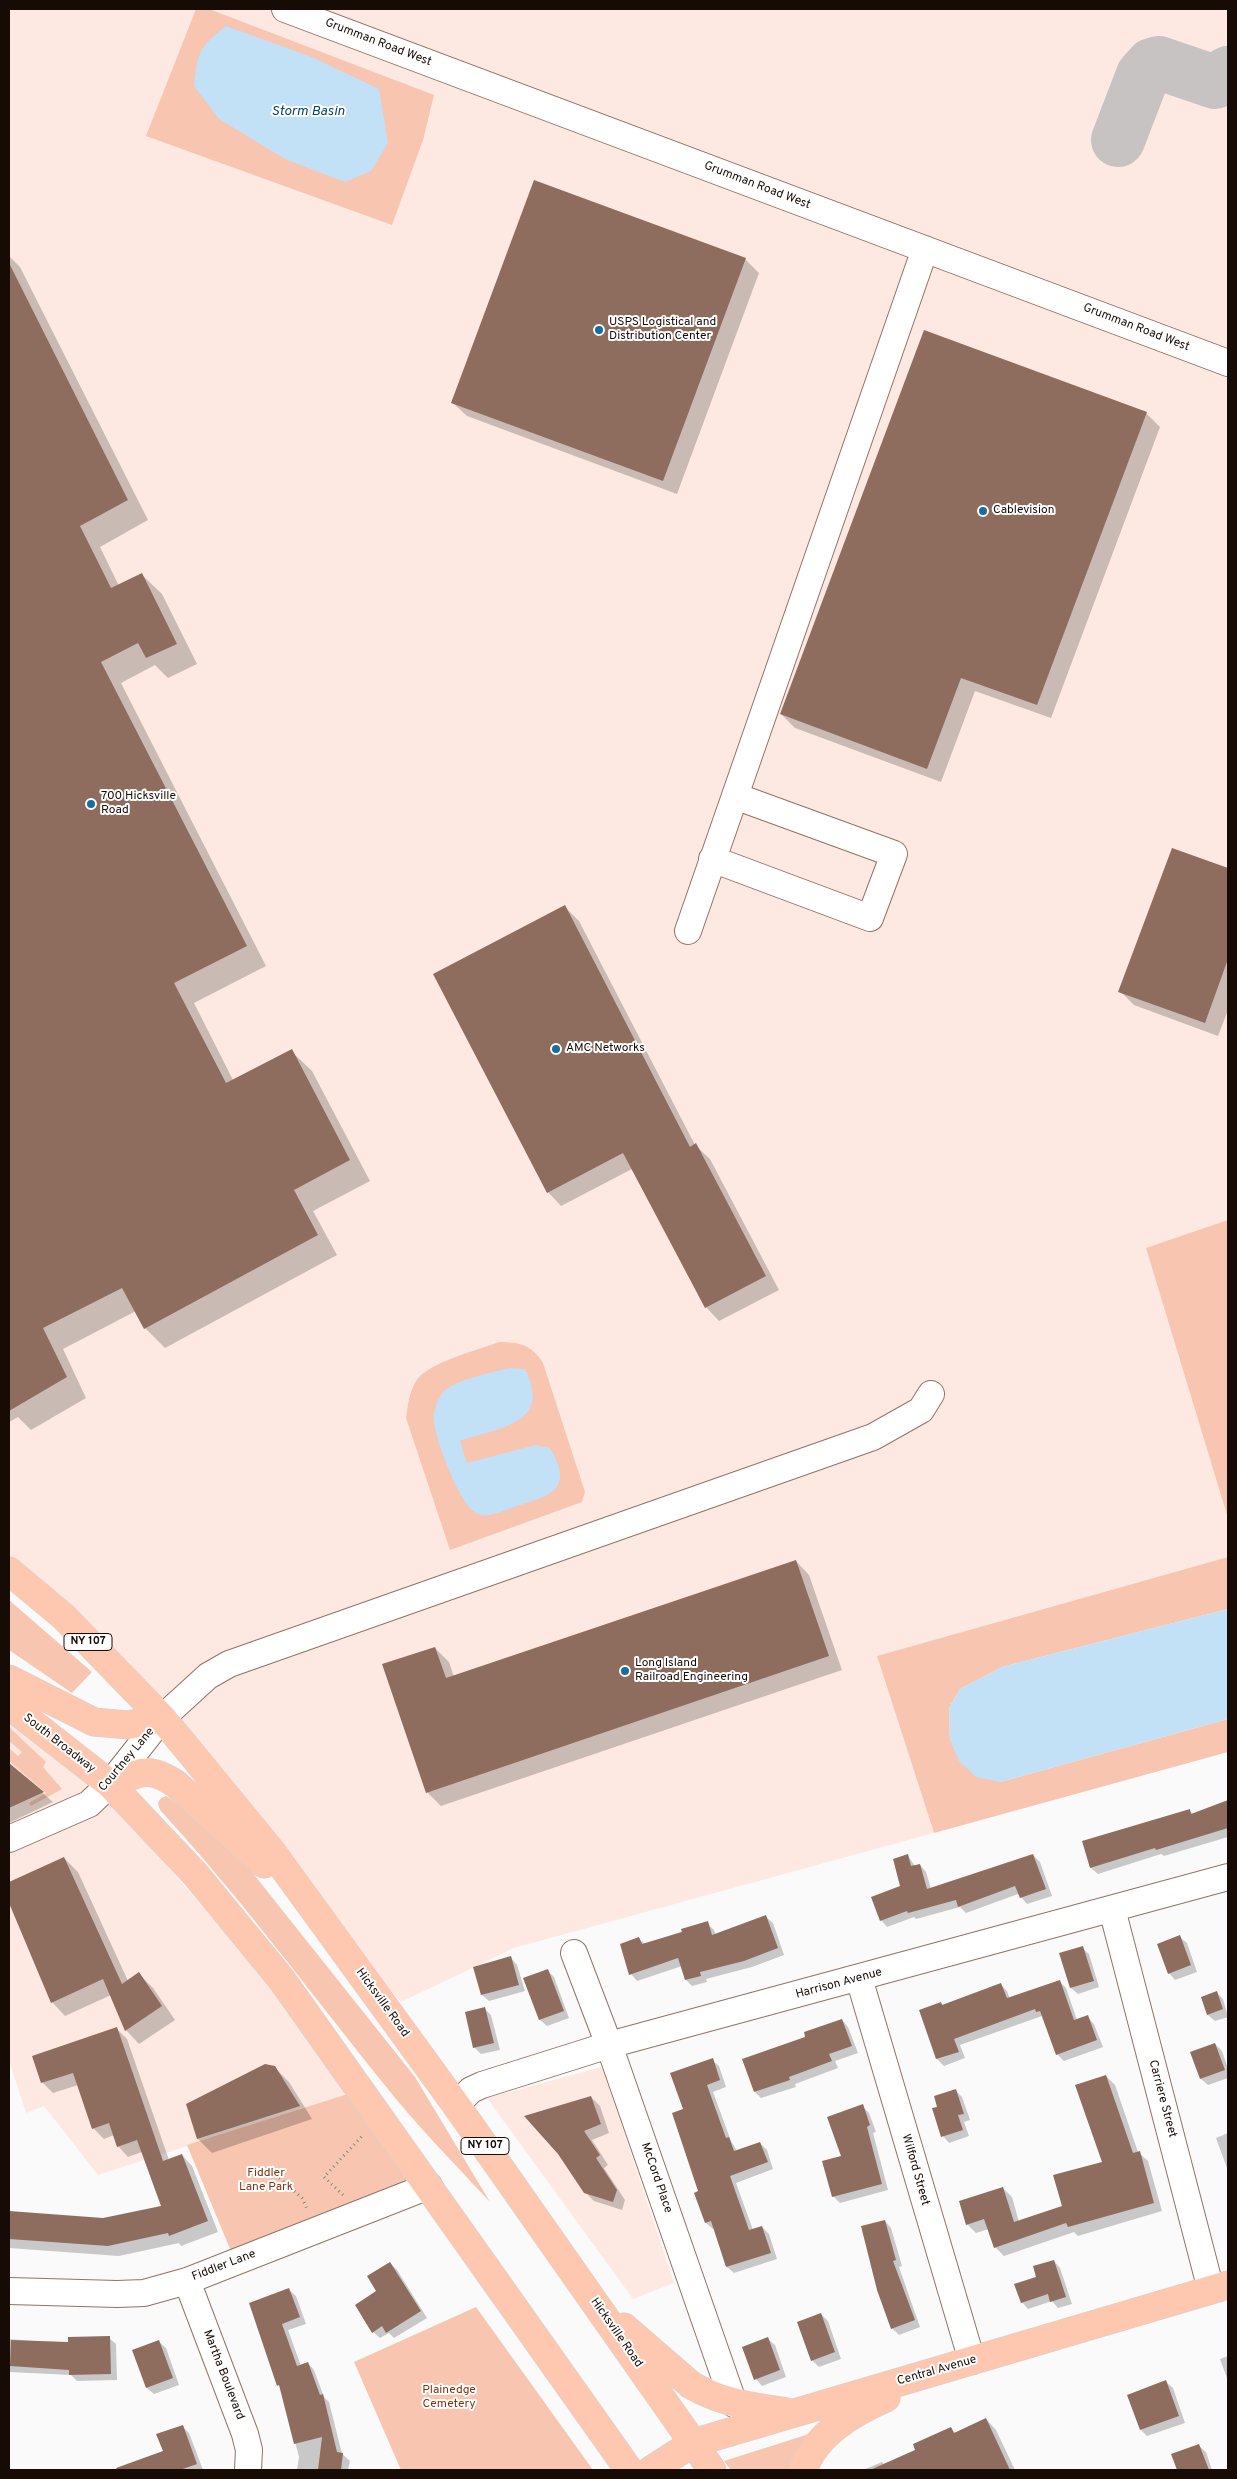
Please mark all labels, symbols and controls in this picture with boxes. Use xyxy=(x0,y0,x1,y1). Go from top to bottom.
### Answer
street label: Grumman Road West xyxy=(323,16,433,70)
water label: Storm Basin xyxy=(271,104,345,120)
street label: Grumman Road West xyxy=(702,159,812,213)
street label: Grumman Road West xyxy=(1081,301,1191,355)
place label: USPS Logistical and Distribution Center xyxy=(609,316,716,344)
marker: USPS Logistical and Distribution Center xyxy=(593,324,605,336)
place label: Cablevision xyxy=(993,504,1054,518)
marker: Cablevision xyxy=(977,505,989,517)
place label: 700 Hicksville Road xyxy=(101,790,176,818)
marker: 700 Hicksville Road xyxy=(85,798,97,810)
place label: AMC Networks xyxy=(566,1042,645,1056)
marker: AMC Networks xyxy=(550,1043,562,1055)
road number: NY 107 xyxy=(64,1634,112,1650)
place label: Long Island Railroad Engineering xyxy=(635,1657,748,1685)
marker: Long Island Railroad Engineering xyxy=(619,1665,631,1677)
street label: South Broadway xyxy=(20,1711,98,1777)
street label: Courtney Lane xyxy=(96,1725,158,1795)
street label: Hicksville Road xyxy=(352,1966,412,2040)
street label: Harrison Avenue xyxy=(794,1966,884,2002)
street label: Carriere Street xyxy=(1145,2059,1179,2139)
street label: Wilford Street xyxy=(898,2133,932,2207)
road number: NY 107 xyxy=(461,2138,509,2154)
street label: McCord Place xyxy=(637,2141,675,2215)
park label: Fiddler Lane Park xyxy=(239,2167,293,2195)
street label: Fiddler Lane xyxy=(190,2247,258,2285)
street label: Hicksville Road xyxy=(587,2295,645,2371)
street label: Martha Boulevard xyxy=(199,2328,247,2422)
street label: Central Avenue xyxy=(896,2353,978,2389)
park label: Plainedge Cemetery xyxy=(422,2384,476,2412)

